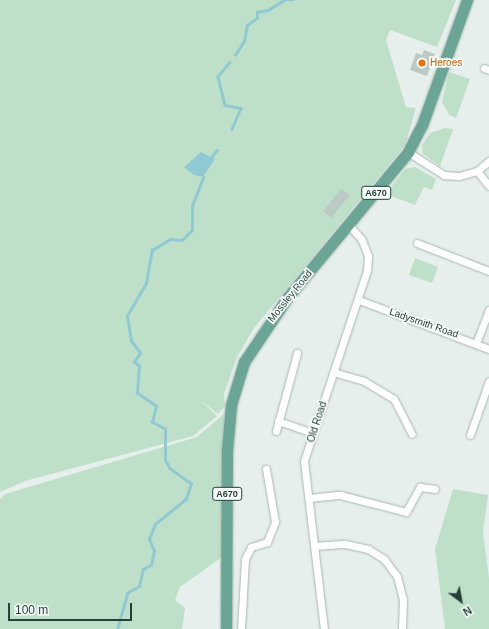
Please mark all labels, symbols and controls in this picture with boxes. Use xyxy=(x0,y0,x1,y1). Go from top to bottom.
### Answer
place label: Heroes xyxy=(430,57,462,69)
marker: Heroes xyxy=(417,58,427,68)
road number: A670 xyxy=(361,186,391,200)
street label: Mossley Road xyxy=(265,268,315,324)
street label: Ladysmith Road xyxy=(388,306,460,340)
street label: Old Road xyxy=(305,400,329,444)
road number: A670 xyxy=(212,487,242,501)
north arrow xyxy=(441,581,481,621)
scale bar xyxy=(10,595,134,621)
text: 100 m xyxy=(15,603,48,617)
text: N xyxy=(461,604,474,618)

